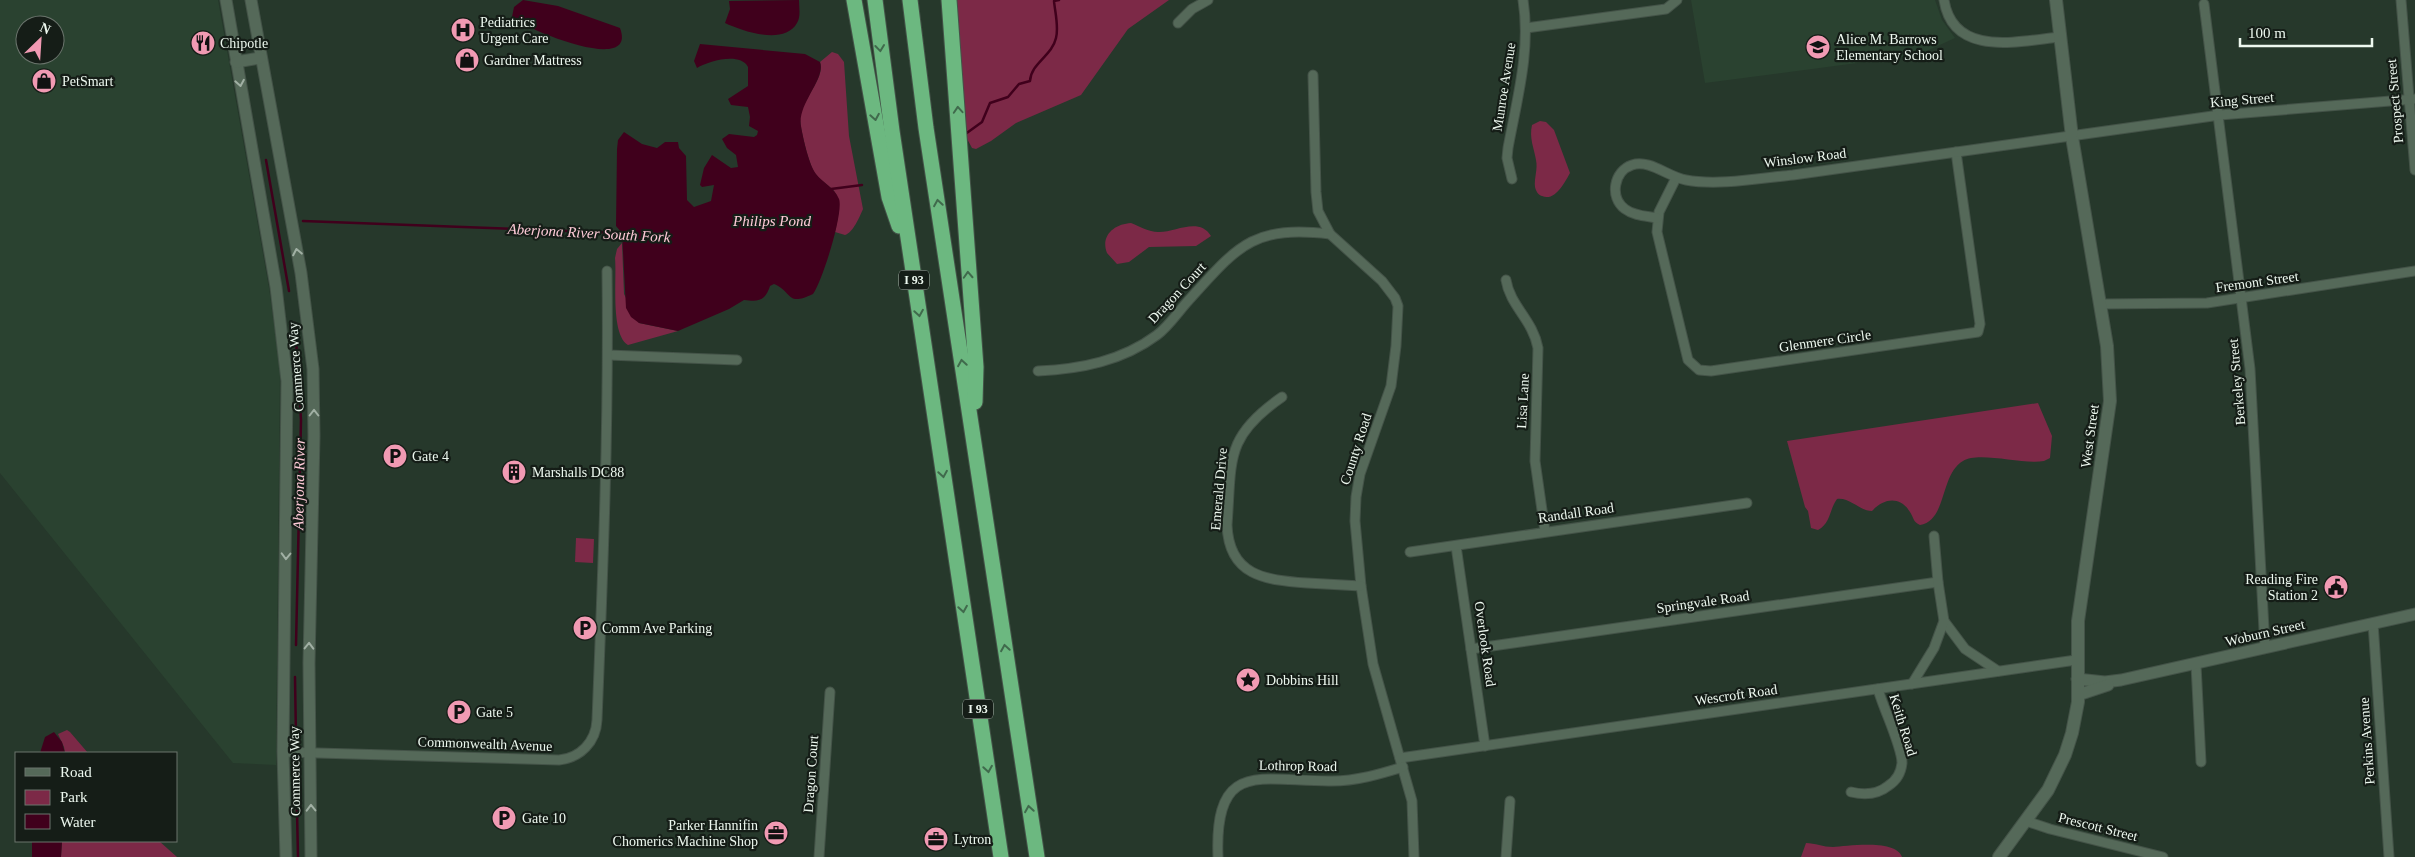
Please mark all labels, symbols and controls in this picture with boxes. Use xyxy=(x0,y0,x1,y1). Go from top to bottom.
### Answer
north arrow xyxy=(15,15,65,65)
place label: Pediatrics Urgent Care xyxy=(480,15,549,46)
scale bar xyxy=(2240,15,2372,47)
hospital icon: Pediatrics Urgent Care xyxy=(450,17,476,43)
text: N xyxy=(38,20,53,38)
text: 100 m xyxy=(2248,25,2286,41)
restaurant icon: Chipotle xyxy=(190,30,216,56)
place label: Alice M. Barrows Elementary School xyxy=(1836,32,1943,63)
school or university icon: Alice M. Barrows Elementary School xyxy=(1805,34,1831,60)
place label: Chipotle xyxy=(220,36,268,51)
street label: Munroe Avenue xyxy=(1490,42,1518,132)
one-way arrow xyxy=(874,45,885,53)
shop icon: Gardner Mattress xyxy=(454,47,480,73)
place label: Gardner Mattress xyxy=(484,53,582,68)
street label: Prospect Street xyxy=(2384,58,2406,144)
shop icon: PetSmart xyxy=(31,68,57,94)
place label: PetSmart xyxy=(62,74,113,89)
one-way arrow xyxy=(234,78,244,87)
street label: King Street xyxy=(2209,90,2275,110)
one-way arrow xyxy=(952,106,963,114)
one-way arrow xyxy=(870,112,880,121)
street label: Winslow Road xyxy=(1763,145,1847,171)
one-way arrow xyxy=(933,198,943,207)
water label: Philips Pond xyxy=(732,213,811,229)
water label: Aberjona River South Fork xyxy=(506,221,671,245)
one-way arrow xyxy=(292,248,302,256)
street label: Dragon Court xyxy=(1145,260,1209,326)
street label: Fremont Street xyxy=(2215,269,2300,295)
road number: I 93 xyxy=(899,270,929,290)
one-way arrow xyxy=(963,271,974,279)
one-way arrow xyxy=(913,309,924,317)
street label: Commerce Way xyxy=(285,322,307,412)
street label: Glenmere Circle xyxy=(1778,327,1872,355)
street label: Berkeley Street xyxy=(2226,338,2248,426)
one-way arrow xyxy=(957,359,968,367)
street label: Lisa Lane xyxy=(1514,373,1532,429)
street label: West Street xyxy=(2078,403,2102,469)
one-way arrow xyxy=(309,409,319,417)
street label: County Road xyxy=(1337,411,1375,487)
water label: Aberjona River xyxy=(290,438,308,531)
parking icon: Gate 4 xyxy=(382,443,408,469)
street label: Emerald Drive xyxy=(1208,447,1230,531)
place label: Gate 4 xyxy=(412,449,449,464)
building icon: Marshalls DC88 xyxy=(501,459,527,485)
place label: Marshalls DC88 xyxy=(532,465,624,480)
one-way arrow xyxy=(937,470,948,478)
street label: Randall Road xyxy=(1537,500,1615,526)
one-way arrow xyxy=(280,552,291,560)
place label: Reading Fire Station 2 xyxy=(2245,572,2318,603)
public building icon: Reading Fire Station 2 xyxy=(2323,574,2349,600)
street label: Springvale Road xyxy=(1656,588,1750,616)
street label: Overlook Road xyxy=(1472,600,1498,688)
one-way arrow xyxy=(958,604,968,613)
parking icon: Comm Ave Parking xyxy=(572,615,598,641)
street label: Woburn Street xyxy=(2224,617,2306,649)
place label: Comm Ave Parking xyxy=(602,621,712,636)
one-way arrow xyxy=(304,642,315,650)
one-way arrow xyxy=(1000,644,1011,652)
place icon: Dobbins Hill xyxy=(1235,667,1261,693)
place label: Dobbins Hill xyxy=(1266,673,1339,688)
street label: Wescroft Road xyxy=(1694,682,1778,708)
street label: Keith Road xyxy=(1886,692,1920,758)
street label: Perkins Avenue xyxy=(2356,697,2378,785)
parking icon: Gate 5 xyxy=(446,699,472,725)
road number: I 93 xyxy=(963,700,993,719)
place label: Gate 5 xyxy=(476,705,513,720)
street label: Commerce Way xyxy=(287,726,303,816)
street label: Commonwealth Avenue xyxy=(417,734,553,754)
street label: Dragon Court xyxy=(801,735,821,813)
legend xyxy=(15,752,178,842)
street label: Lothrop Road xyxy=(1259,758,1337,774)
text: Road xyxy=(60,764,92,780)
one-way arrow xyxy=(982,765,992,774)
text: Park xyxy=(60,789,88,805)
one-way arrow xyxy=(306,804,316,812)
one-way arrow xyxy=(1025,804,1035,813)
parking icon: Gate 10 xyxy=(491,805,517,831)
street label: Prescott Street xyxy=(2057,810,2139,844)
place label: Gate 10 xyxy=(522,811,566,826)
text: Water xyxy=(60,814,95,830)
place label: Parker Hannifin Chomerics Machine Shop xyxy=(613,818,758,849)
office icon: Parker Hannifin Chomerics Machine Shop xyxy=(763,820,789,846)
office icon: Lytron xyxy=(923,826,949,852)
place label: Lytron xyxy=(954,832,991,847)

